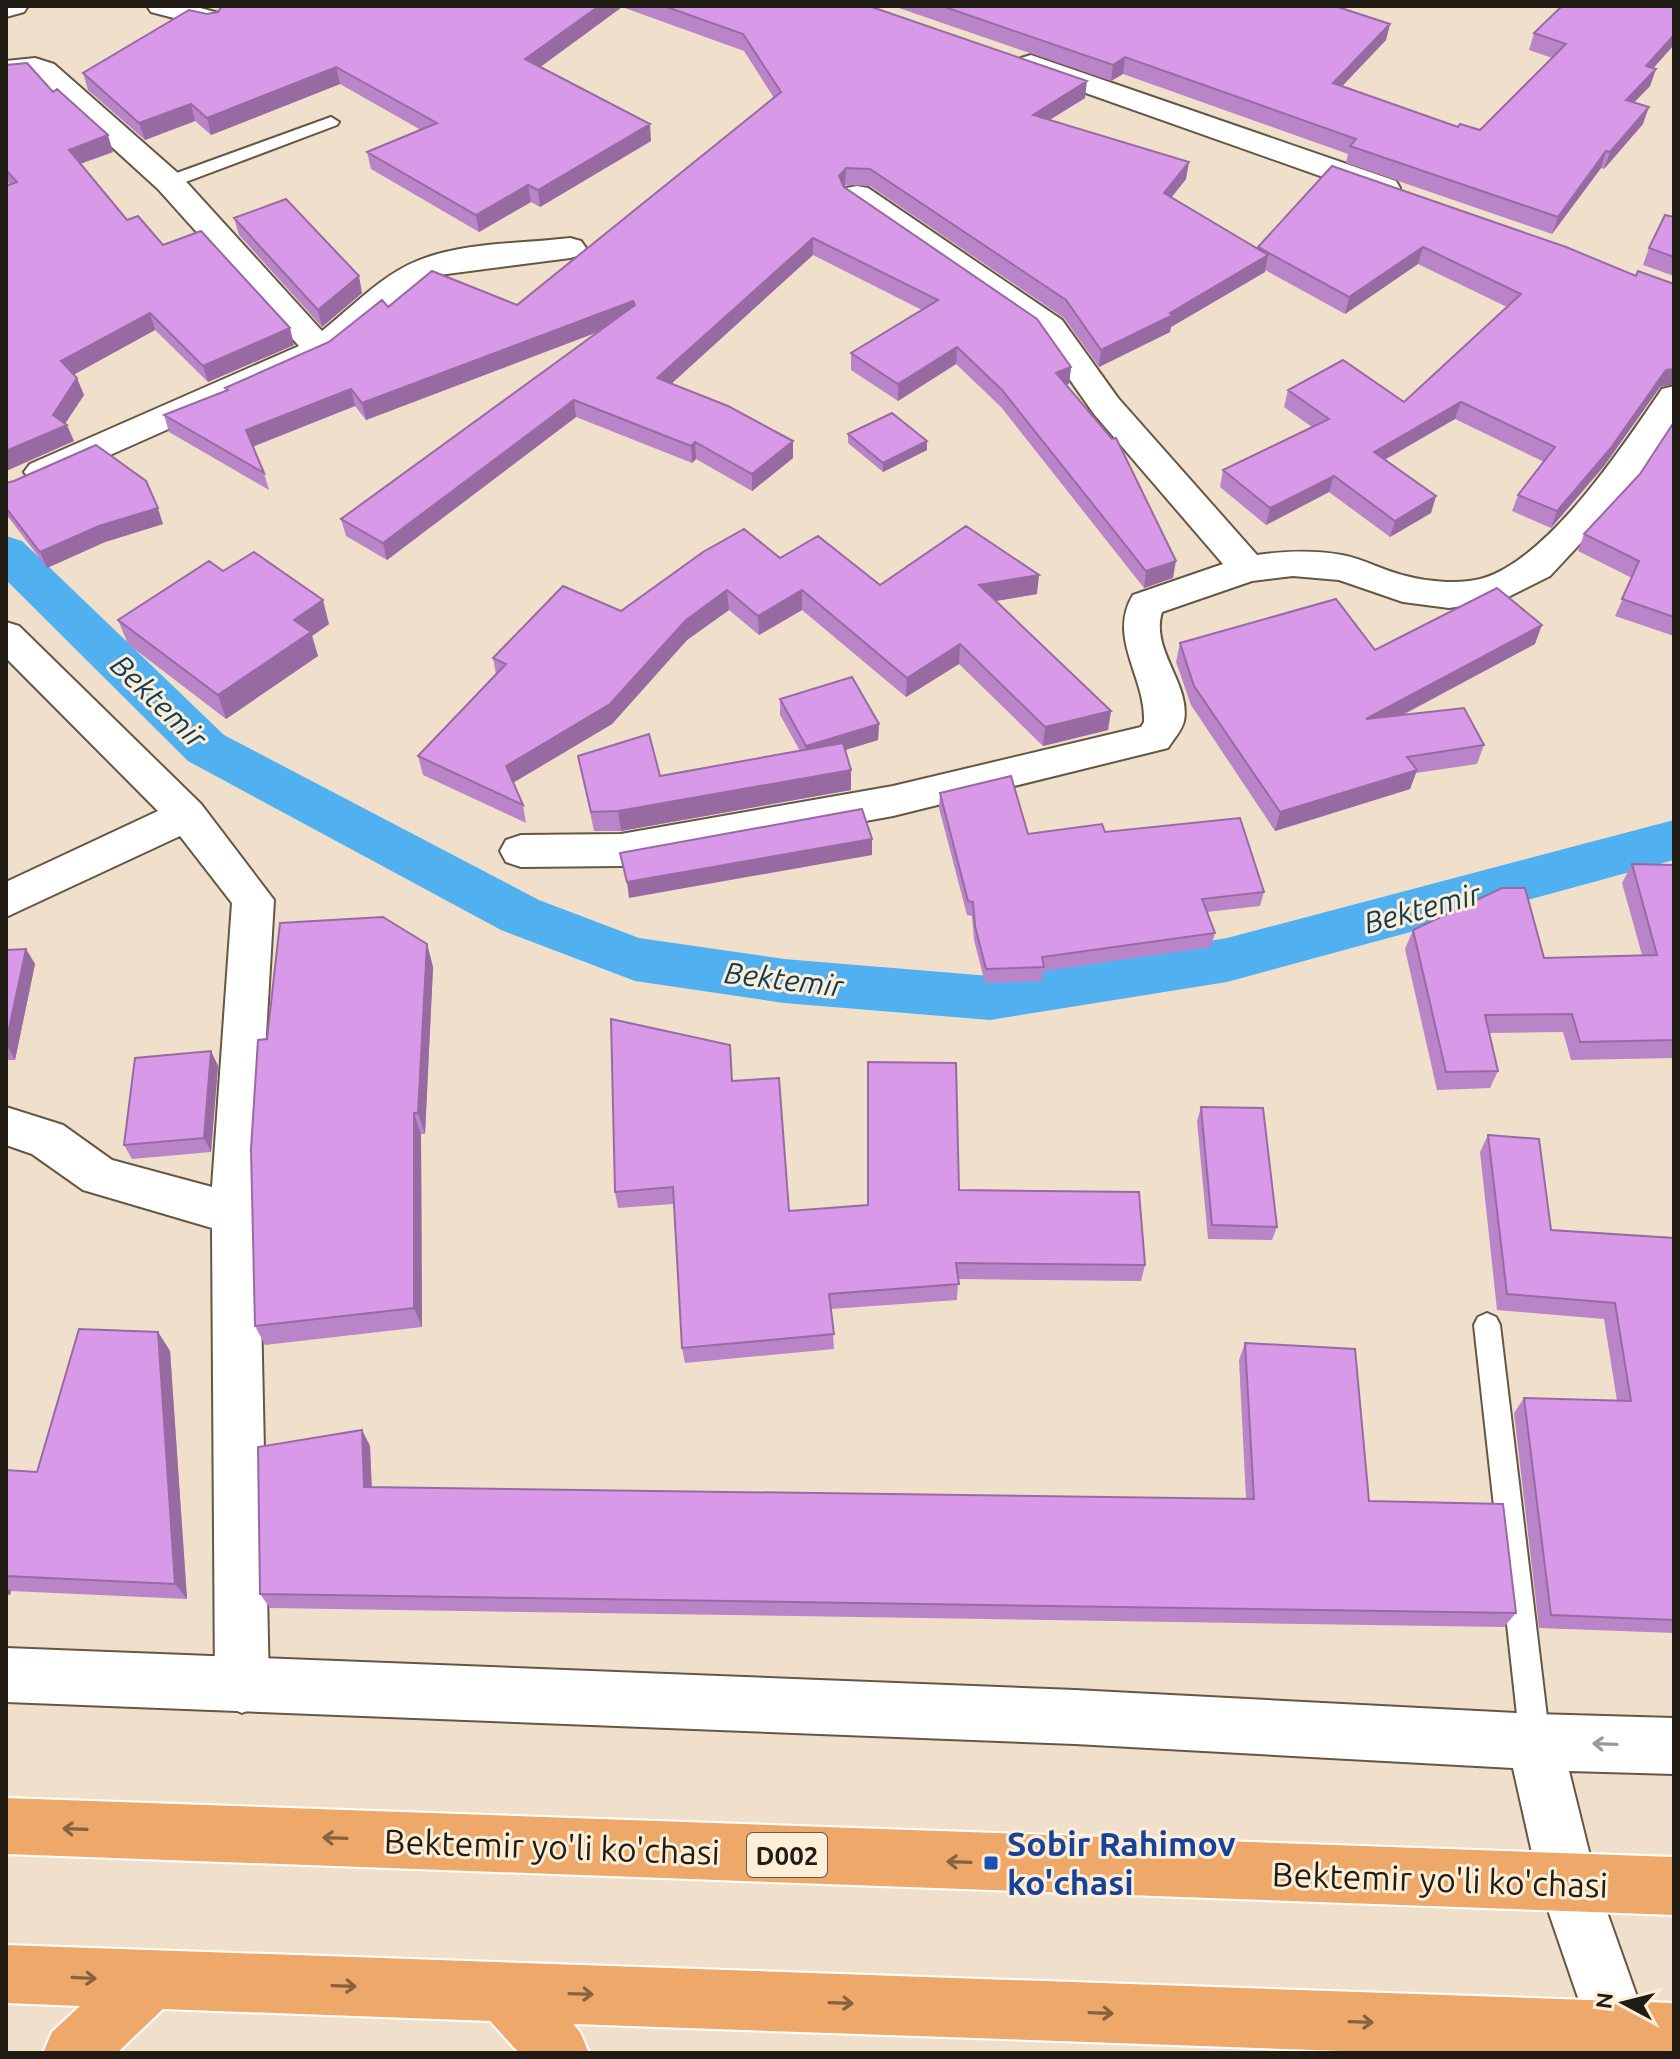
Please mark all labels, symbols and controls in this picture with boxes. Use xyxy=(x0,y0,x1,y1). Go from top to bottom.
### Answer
water label: Bektemir xyxy=(104,647,215,756)
water label: Bektemir xyxy=(1360,876,1486,940)
water label: Bektemir xyxy=(723,955,847,1003)
one-way arrow xyxy=(1592,1736,1619,1752)
one-way arrow xyxy=(62,1821,89,1836)
street label: Bektemir yo'li ko'chasi xyxy=(383,1821,721,1871)
place label: Sobir Rahimov ko'chasi xyxy=(1007,1824,1236,1901)
one-way arrow xyxy=(322,1831,349,1846)
road number: D002 xyxy=(747,1833,827,1877)
one-way arrow xyxy=(946,1854,973,1869)
marker: Sobir Rahimov ko'chasi xyxy=(982,1854,1000,1872)
street label: Bektemir yo'li ko'chasi xyxy=(1271,1854,1609,1904)
north arrow xyxy=(1584,1963,1664,2043)
one-way arrow xyxy=(70,1970,97,1985)
one-way arrow xyxy=(330,1979,357,1994)
one-way arrow xyxy=(567,1986,594,2001)
text: N xyxy=(1590,1991,1617,2010)
one-way arrow xyxy=(827,1996,854,2011)
one-way arrow xyxy=(1087,2005,1114,2020)
one-way arrow xyxy=(1347,2014,1374,2029)

